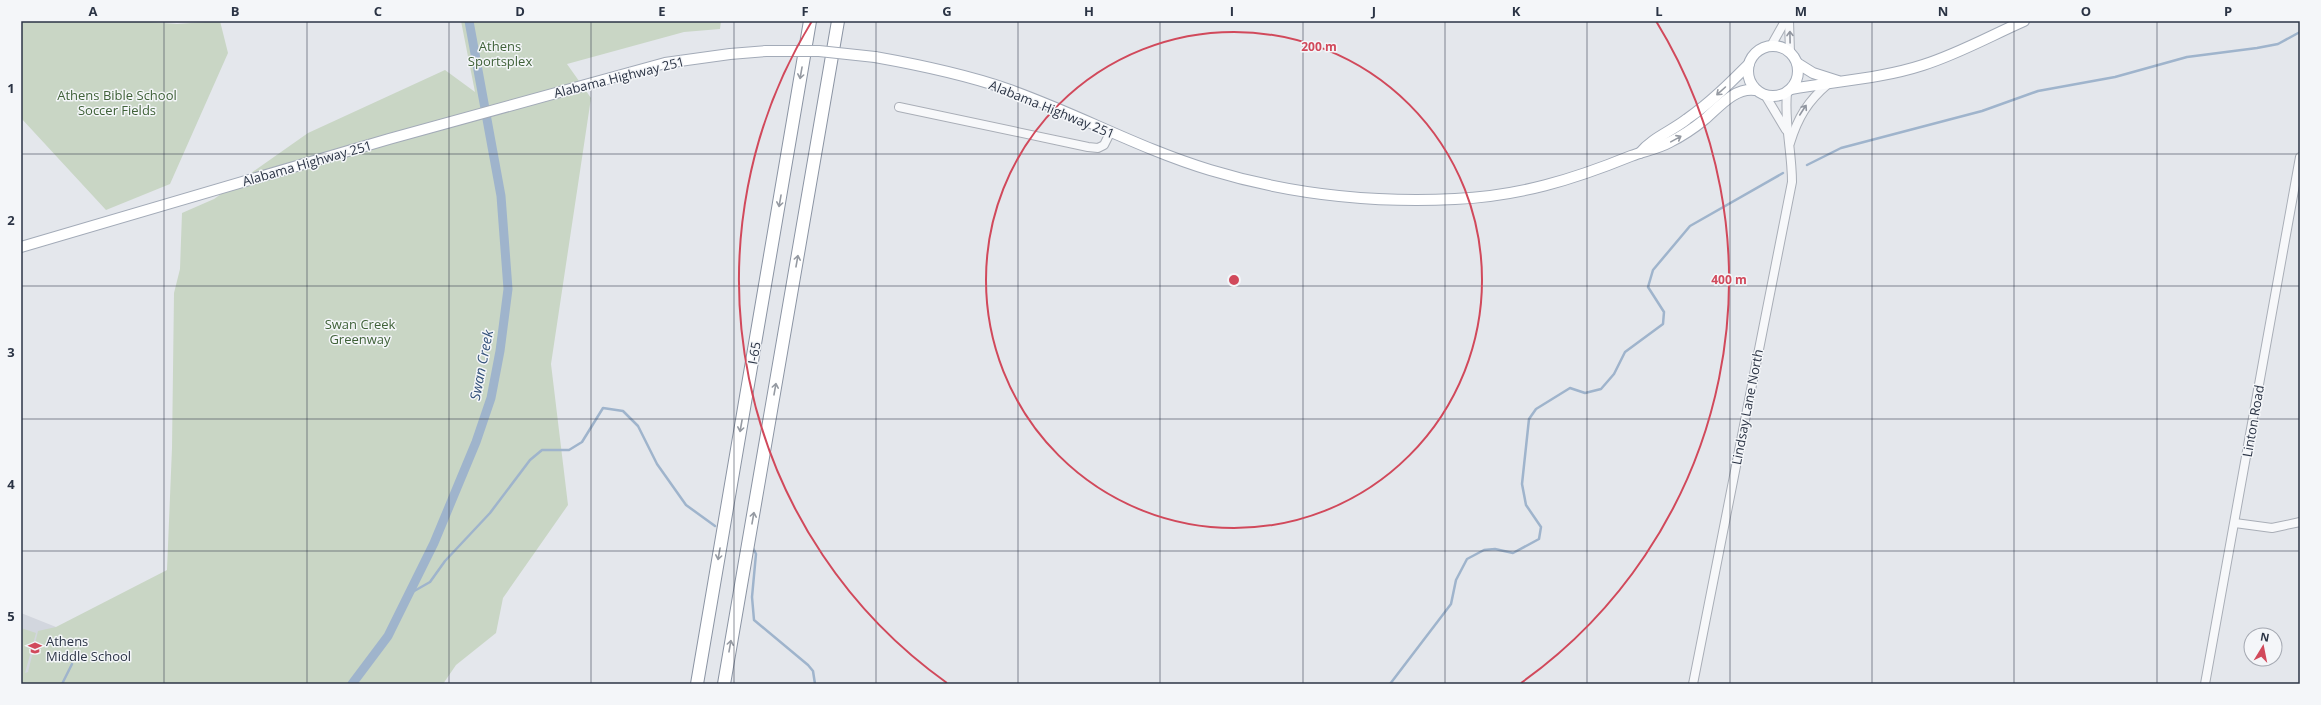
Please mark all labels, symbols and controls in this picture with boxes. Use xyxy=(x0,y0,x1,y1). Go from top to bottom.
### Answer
text: A xyxy=(89,2,98,20)
text: B xyxy=(231,2,240,20)
text: C xyxy=(374,2,382,20)
text: D xyxy=(515,2,525,20)
text: E xyxy=(658,2,666,20)
text: F xyxy=(801,2,809,20)
text: G xyxy=(942,2,952,20)
text: H xyxy=(1084,2,1094,20)
text: I xyxy=(1230,2,1234,20)
text: J xyxy=(1371,2,1376,20)
text: K xyxy=(1512,2,1521,20)
text: L xyxy=(1655,2,1663,20)
text: M xyxy=(1795,2,1807,20)
text: N xyxy=(1938,2,1948,20)
text: O xyxy=(2081,2,2091,20)
text: P xyxy=(2224,2,2232,20)
one-way arrow xyxy=(1786,31,1794,44)
park label: Athens Sportsplex xyxy=(468,37,532,70)
text: 200 m xyxy=(1301,38,1337,55)
street label: Alabama Highway 251 xyxy=(552,52,686,102)
one-way arrow xyxy=(797,66,805,79)
street label: Alabama Highway 251 xyxy=(987,76,1117,142)
text: 1 xyxy=(7,79,15,97)
park label: Athens Bible School Soccer Fields xyxy=(57,86,177,119)
one-way arrow xyxy=(1716,87,1726,96)
one-way arrow xyxy=(1799,104,1808,115)
one-way arrow xyxy=(1670,134,1682,142)
street label: Alabama Highway 251 xyxy=(240,136,374,190)
one-way arrow xyxy=(775,195,783,208)
text: 2 xyxy=(7,211,15,229)
one-way arrow xyxy=(793,255,801,268)
text: 400 m xyxy=(1711,271,1747,288)
centre of rings xyxy=(1227,273,1241,287)
park label: Swan Creek Greenway xyxy=(325,315,396,348)
water label: Swan Creek xyxy=(465,327,497,402)
street label: I-65 xyxy=(743,340,765,366)
text: 3 xyxy=(7,343,15,361)
street label: Lindsay Lane North xyxy=(1727,348,1767,466)
one-way arrow xyxy=(771,383,779,396)
street label: Linton Road xyxy=(2238,384,2268,458)
one-way arrow xyxy=(737,419,745,432)
text: 4 xyxy=(7,475,15,493)
one-way arrow xyxy=(749,511,757,524)
one-way arrow xyxy=(715,547,723,560)
text: 5 xyxy=(7,607,15,625)
north arrow xyxy=(2243,627,2283,667)
text: N xyxy=(2259,628,2271,645)
place label: Athens Middle School xyxy=(46,632,131,665)
one-way arrow xyxy=(726,639,734,652)
school or university icon: Athens Middle School xyxy=(27,640,43,656)

